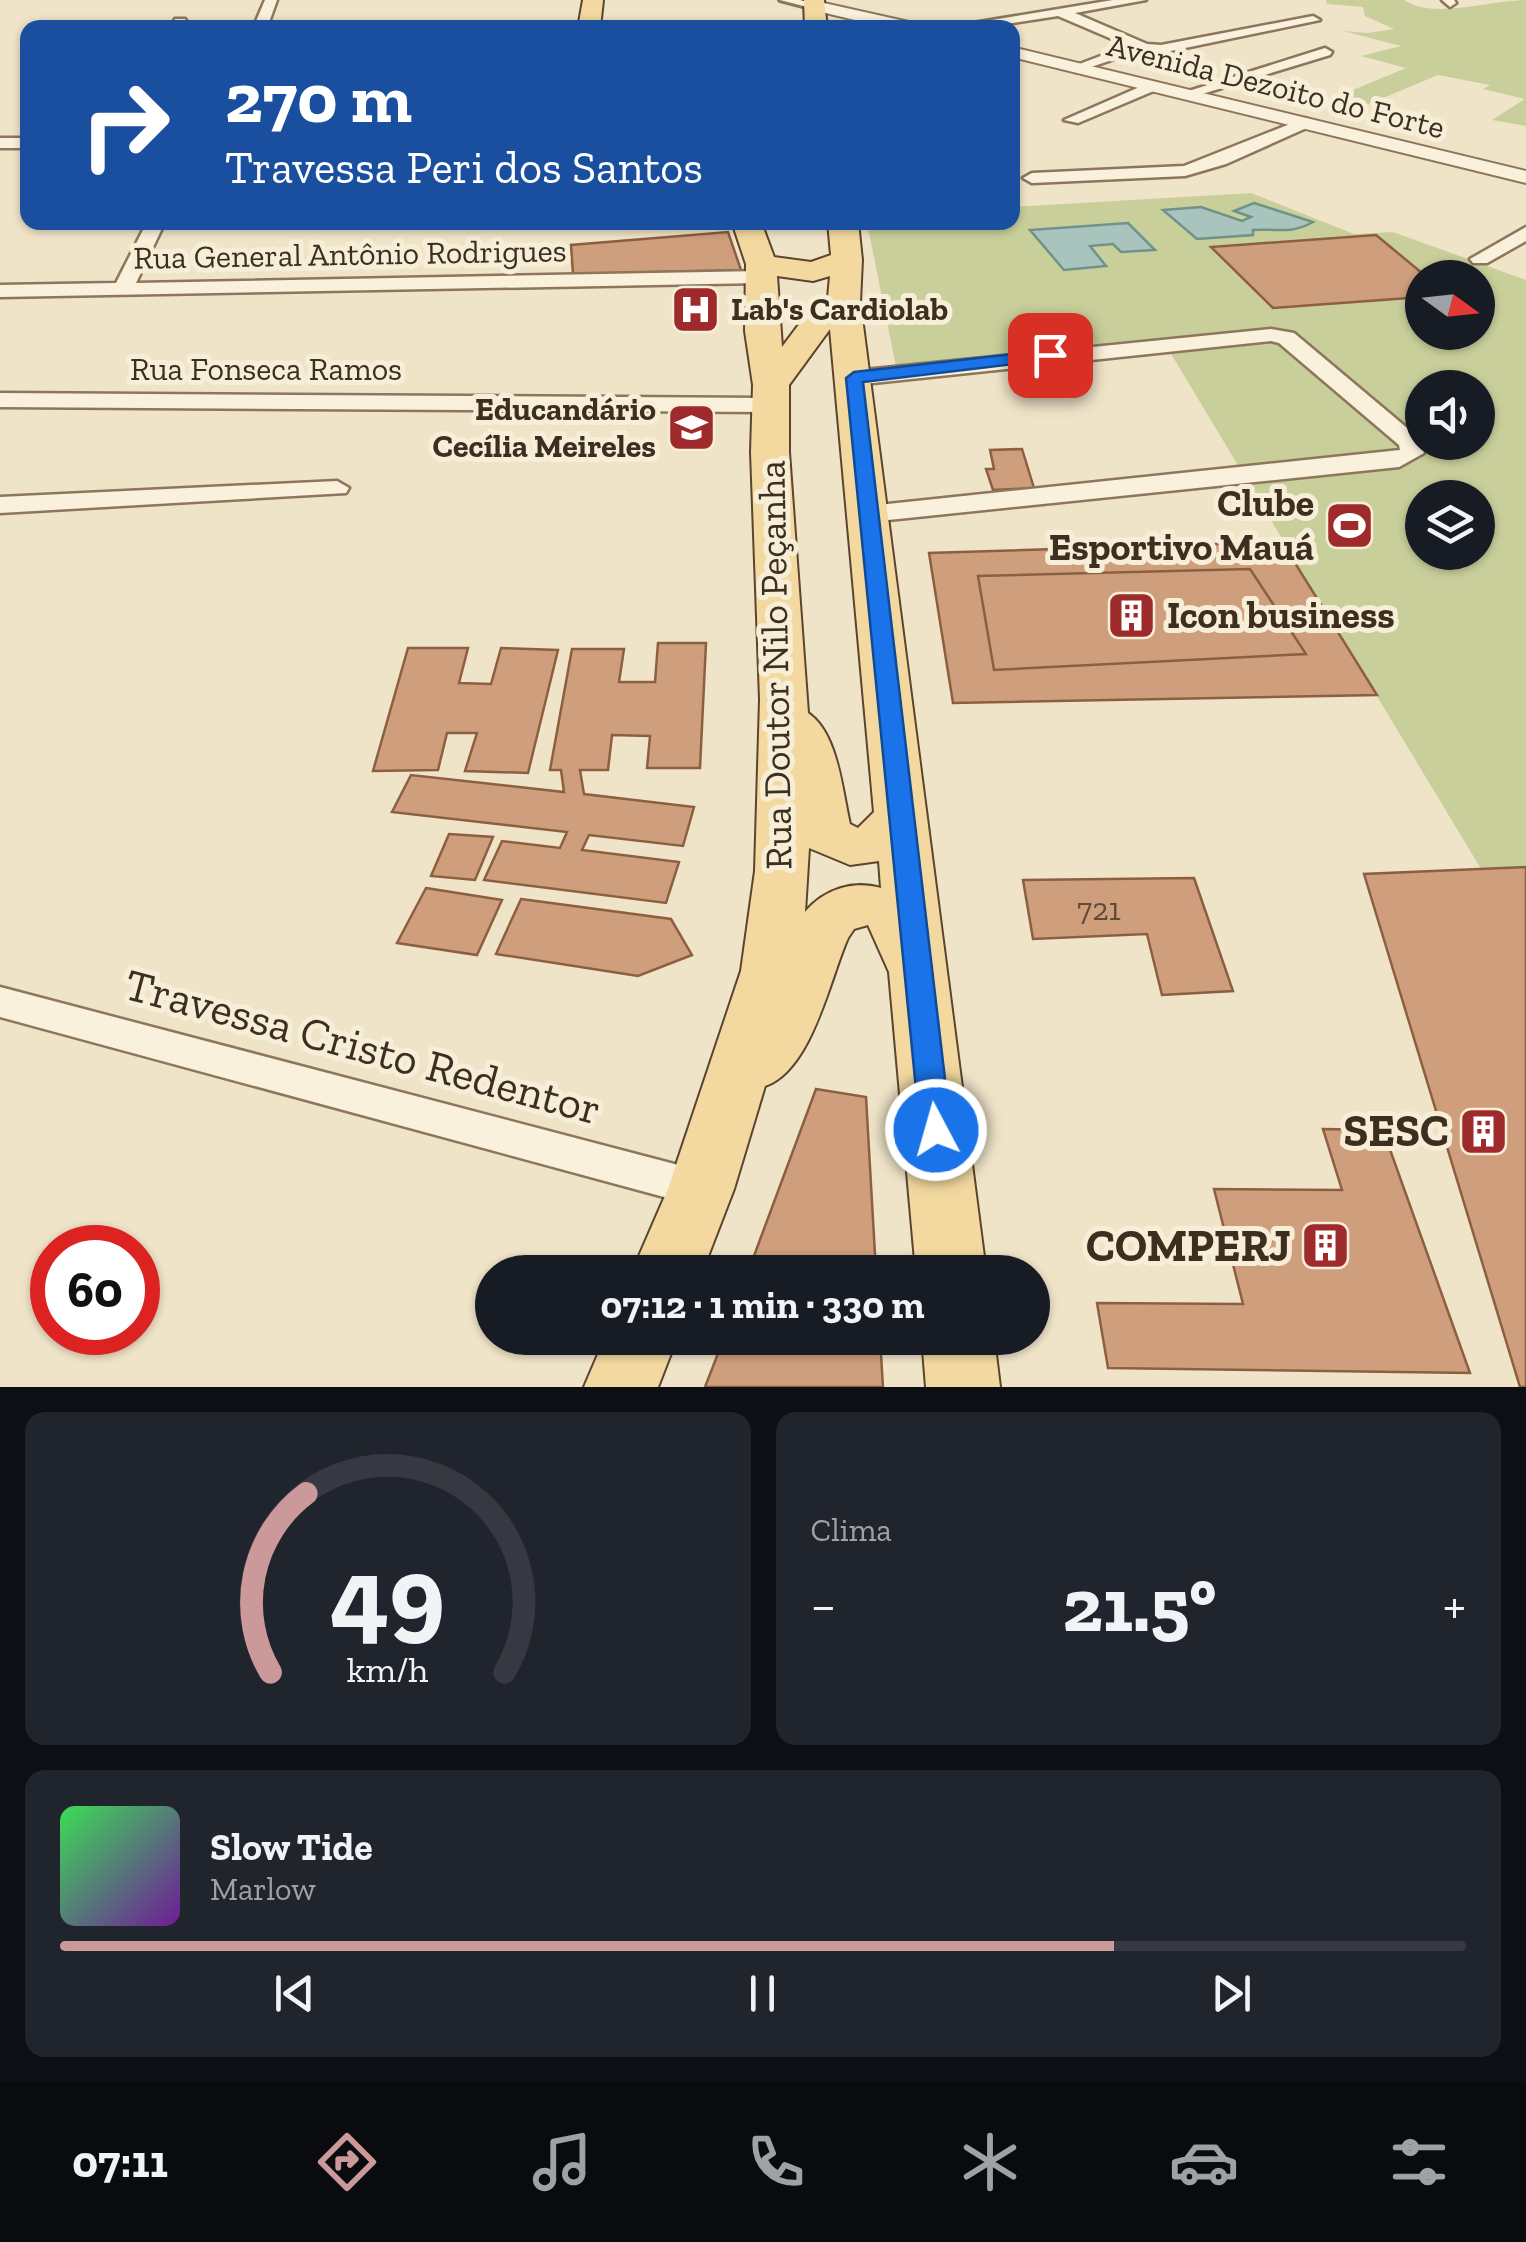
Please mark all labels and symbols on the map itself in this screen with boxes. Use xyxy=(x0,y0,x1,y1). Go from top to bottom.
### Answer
street label: Avenida Dezoito do Forte xyxy=(1103,26,1449,146)
street label: Rua General Antônio Rodrigues xyxy=(133,231,567,277)
north arrow xyxy=(1405,260,1495,350)
hospital icon: Lab's Cardiolab xyxy=(670,283,722,335)
place label: Lab's Cardiolab xyxy=(731,290,948,328)
pin xyxy=(1008,313,1093,398)
street label: Rua Fonseca Ramos xyxy=(130,350,402,388)
place label: Educandário Cecília Meireles xyxy=(432,390,656,465)
school or university icon: Educandário Cecília Meireles xyxy=(665,401,717,453)
street label: Rua Doutor Nilo Peçanha xyxy=(748,460,802,870)
place label: Clube Esportivo Mauá xyxy=(1049,480,1314,570)
sports icon: Clube Esportivo Mauá xyxy=(1323,499,1375,551)
building icon: Icon business xyxy=(1106,589,1158,641)
place label: Icon business xyxy=(1167,592,1395,638)
house number: 721 xyxy=(1077,890,1121,928)
street label: Travessa Cristo Redentor xyxy=(119,957,607,1137)
position arrow xyxy=(884,1078,988,1182)
place label: SESC xyxy=(1343,1104,1449,1158)
building icon: SESC xyxy=(1458,1105,1510,1157)
place label: COMPERJ xyxy=(1086,1219,1291,1273)
building icon: COMPERJ xyxy=(1300,1220,1352,1272)
speed limit sign: 60 xyxy=(30,1225,160,1355)

